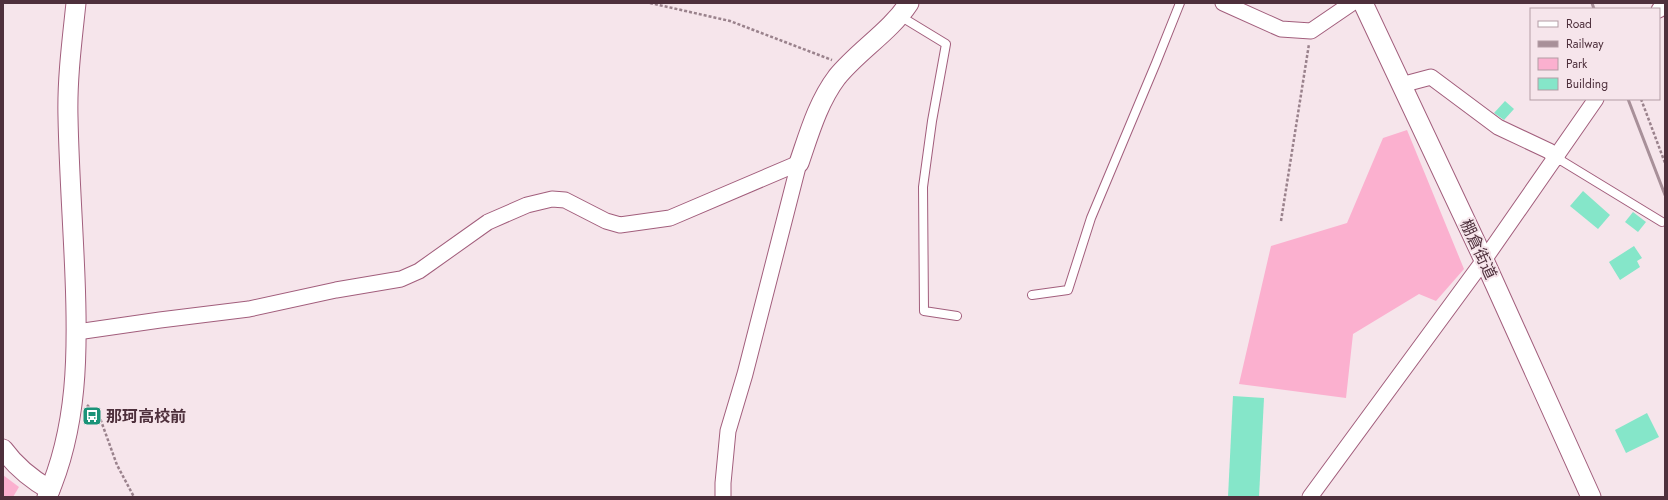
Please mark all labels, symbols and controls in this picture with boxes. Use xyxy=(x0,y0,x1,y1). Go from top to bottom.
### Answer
legend xyxy=(1530,8,1660,100)
text: Road xyxy=(1566,15,1592,33)
text: Railway xyxy=(1566,35,1604,53)
text: Park xyxy=(1566,55,1588,73)
text: Building xyxy=(1566,75,1608,93)
street label: 棚倉街道 xyxy=(1455,215,1502,283)
bus stop icon: 那珂高校前 xyxy=(81,405,103,427)
place label: 那珂高校前 xyxy=(106,405,186,428)

